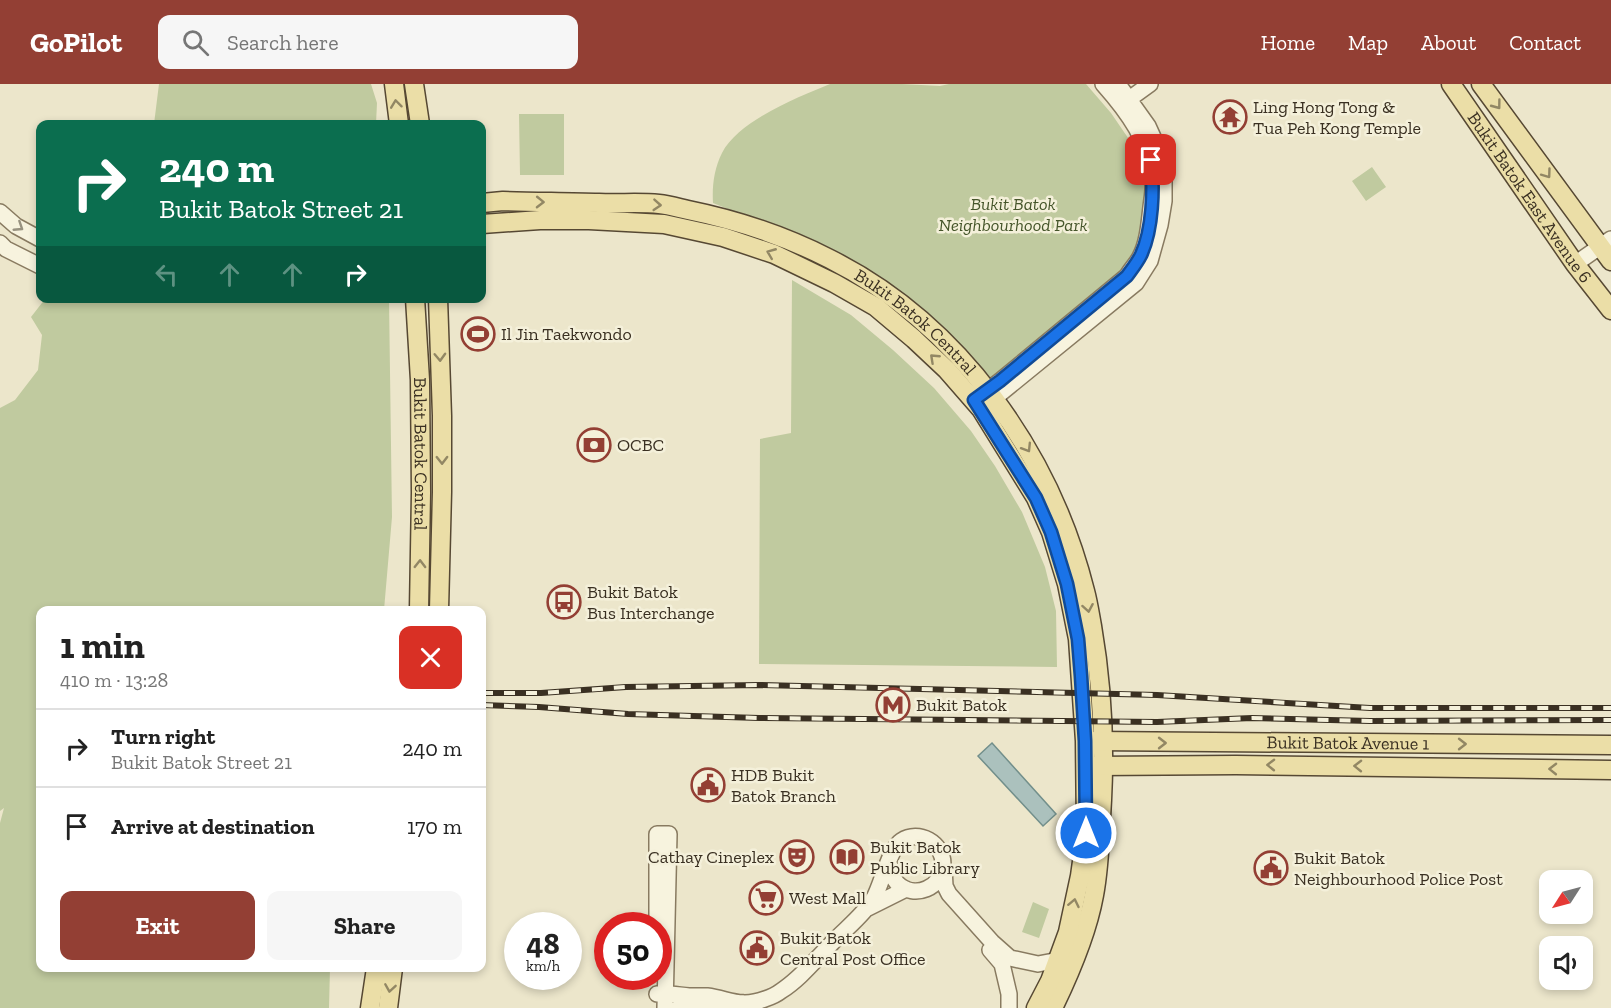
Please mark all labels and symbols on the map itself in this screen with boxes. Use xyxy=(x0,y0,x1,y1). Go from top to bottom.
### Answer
place label: Ling Hong Tong & Tua Peh Kong Temple xyxy=(1253,96,1421,139)
temple icon: Ling Hong Tong & Tua Peh Kong Temple xyxy=(1212,99,1248,135)
one-way arrow xyxy=(1490,99,1501,110)
one-way arrow xyxy=(391,100,403,109)
street label: Bukit Batok East Avenue 6 xyxy=(1463,108,1597,287)
pin xyxy=(1125,134,1176,185)
one-way arrow xyxy=(1540,167,1551,178)
park label: Bukit Batok Neighbourhood Park xyxy=(938,193,1088,236)
one-way arrow xyxy=(535,195,544,208)
one-way arrow xyxy=(652,198,661,211)
one-way arrow xyxy=(13,219,23,231)
one-way arrow xyxy=(766,248,777,261)
street label: Bukit Batok Central xyxy=(851,264,981,380)
sports icon: Il Jin Taekwondo xyxy=(460,316,496,352)
place label: Il Jin Taekwondo xyxy=(501,323,632,345)
one-way arrow xyxy=(434,352,446,361)
one-way arrow xyxy=(930,354,941,365)
street label: Bukit Batok Central xyxy=(409,377,432,531)
bank icon: OCBC xyxy=(576,427,612,463)
place label: OCBC xyxy=(617,434,664,456)
one-way arrow xyxy=(1019,442,1031,452)
one-way arrow xyxy=(436,456,448,465)
one-way arrow xyxy=(414,560,426,569)
place label: Bukit Batok Bus Interchange xyxy=(587,581,714,624)
bus stop icon: Bukit Batok Bus Interchange xyxy=(546,584,582,620)
one-way arrow xyxy=(1082,603,1094,613)
metro station icon: Bukit Batok xyxy=(875,687,911,723)
place label: Bukit Batok xyxy=(916,694,1008,716)
street label: Bukit Batok Avenue 1 xyxy=(1267,731,1429,755)
one-way arrow xyxy=(1157,737,1166,749)
one-way arrow xyxy=(1457,738,1466,750)
one-way arrow xyxy=(1266,759,1275,771)
one-way arrow xyxy=(1353,760,1362,773)
one-way arrow xyxy=(1548,763,1557,775)
place label: HDB Bukit Batok Branch xyxy=(731,764,836,807)
public building icon: HDB Bukit Batok Branch xyxy=(690,767,726,803)
position arrow xyxy=(1054,801,1118,865)
place label: Bukit Batok Public Library xyxy=(870,836,981,879)
theatre icon: Cathay Cineplex xyxy=(779,839,815,875)
library icon: Bukit Batok Public Library xyxy=(829,839,865,875)
place label: Cathay Cineplex xyxy=(648,846,774,868)
place label: Bukit Batok Neighbourhood Police Post xyxy=(1294,847,1503,890)
public building icon: Bukit Batok Neighbourhood Police Post xyxy=(1253,850,1289,886)
north arrow xyxy=(1539,870,1593,924)
supermarket icon: West Mall xyxy=(748,880,784,916)
place label: West Mall xyxy=(789,887,866,909)
one-way arrow xyxy=(1067,899,1080,909)
speed limit sign: 50 xyxy=(594,912,672,990)
place label: Bukit Batok Central Post Office xyxy=(780,927,926,970)
public building icon: Bukit Batok Central Post Office xyxy=(739,930,775,966)
one-way arrow xyxy=(384,982,397,992)

